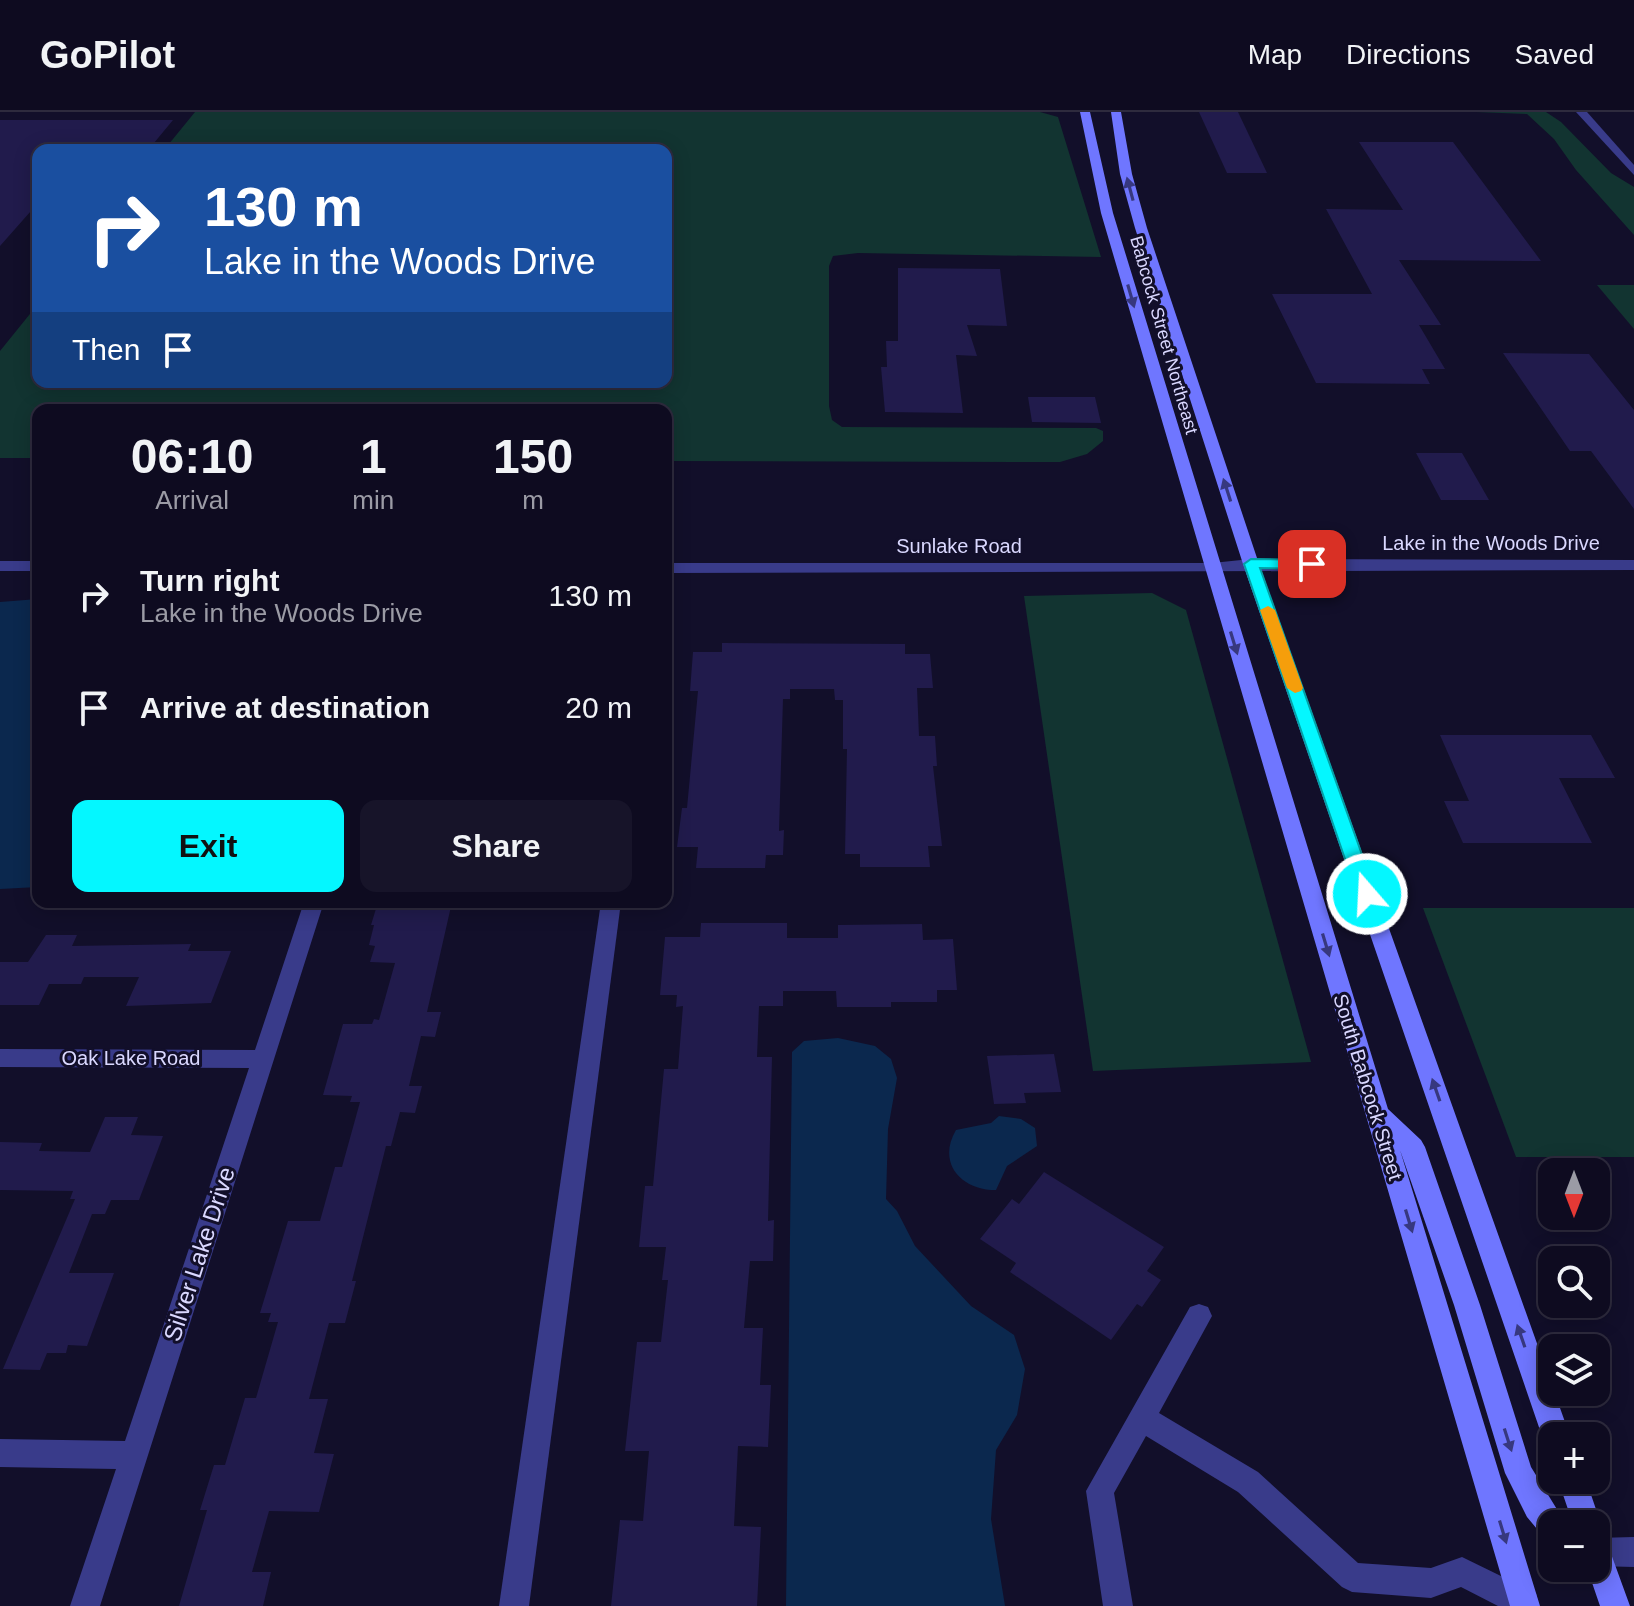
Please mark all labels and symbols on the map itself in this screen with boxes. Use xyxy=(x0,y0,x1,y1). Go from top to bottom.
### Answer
one-way arrow xyxy=(1124,176,1136,201)
street label: Babcock Street Northeast xyxy=(1126,234,1202,436)
one-way arrow xyxy=(1125,285,1138,309)
one-way arrow xyxy=(1221,477,1233,501)
pin xyxy=(1278,530,1346,598)
street label: Lake in the Woods Drive xyxy=(1382,532,1600,554)
street label: Sunlake Road xyxy=(896,535,1022,557)
one-way arrow xyxy=(1228,631,1241,655)
position arrow xyxy=(1325,852,1409,936)
one-way arrow xyxy=(1320,934,1333,958)
street label: South Babcock Street xyxy=(1329,991,1407,1183)
street label: Oak Lake Road xyxy=(62,1047,200,1069)
one-way arrow xyxy=(1429,1078,1441,1102)
north arrow xyxy=(1538,1158,1610,1230)
street label: Silver Lake Drive xyxy=(158,1164,240,1344)
one-way arrow xyxy=(1403,1209,1416,1233)
one-way arrow xyxy=(1515,1324,1527,1348)
one-way arrow xyxy=(1502,1429,1515,1453)
one-way arrow xyxy=(1497,1521,1510,1545)

